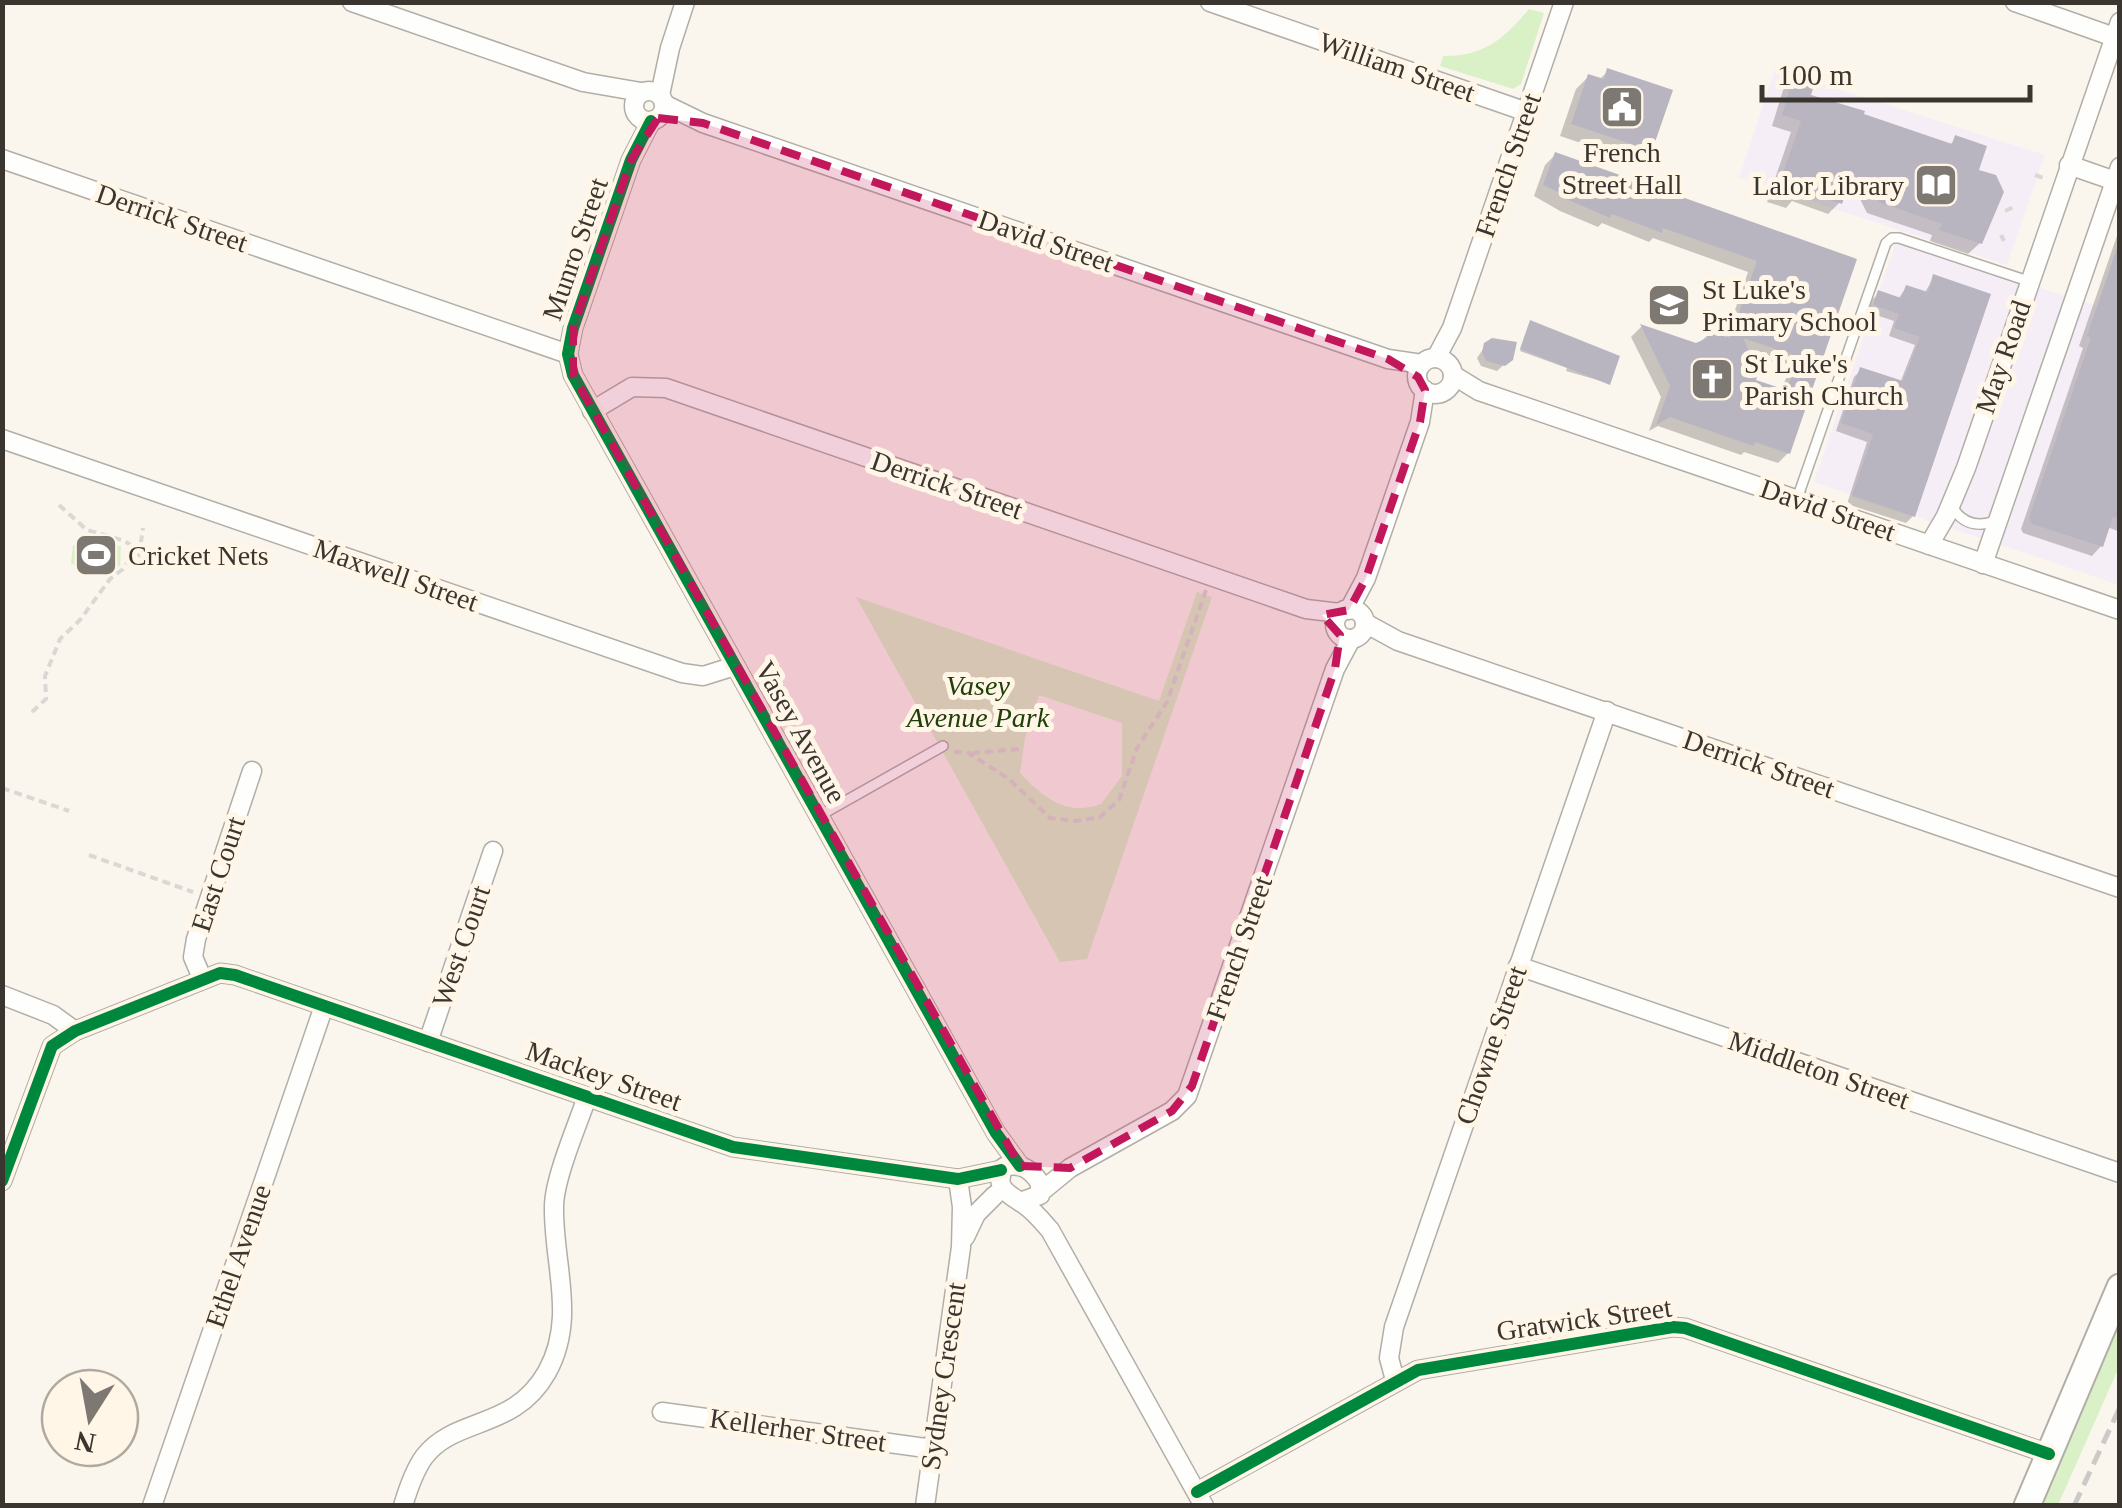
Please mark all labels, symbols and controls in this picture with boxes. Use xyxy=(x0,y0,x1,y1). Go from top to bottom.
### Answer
street label: William Street xyxy=(1315,26,1479,108)
scale bar xyxy=(1762,40,2030,102)
text: 100 m xyxy=(1777,58,1853,91)
public building icon: French Street Hall xyxy=(1599,84,1645,130)
street label: French Street xyxy=(1469,89,1547,241)
place label: French Street Hall xyxy=(1562,137,1682,200)
library icon: Lalor Library xyxy=(1913,162,1959,208)
place label: Lalor Library xyxy=(1752,170,1904,201)
street label: Munro Street xyxy=(536,174,614,324)
street label: Derrick Street xyxy=(92,178,252,258)
street label: David Street xyxy=(974,203,1118,279)
place label: St Luke's Primary School xyxy=(1702,274,1877,337)
school or university icon: St Luke's Primary School xyxy=(1646,282,1692,328)
street label: May Road xyxy=(1969,296,2037,418)
place label: St Luke's Parish Church xyxy=(1744,348,1903,411)
church icon: St Luke's Parish Church xyxy=(1689,356,1735,402)
street label: Derrick Street xyxy=(867,445,1027,525)
street label: David Street xyxy=(1756,472,1900,548)
sports icon: Cricket Nets xyxy=(73,532,119,578)
street label: Maxwell Street xyxy=(310,532,482,618)
place label: Cricket Nets xyxy=(128,540,269,571)
street label: Vasey Avenue xyxy=(749,656,853,808)
park label: Vasey Avenue Park xyxy=(905,670,1050,733)
street label: Derrick Street xyxy=(1679,724,1839,804)
street label: East Court xyxy=(185,812,251,935)
street label: French Street xyxy=(1200,872,1278,1024)
street label: West Court xyxy=(426,881,496,1011)
street label: Chowne Street xyxy=(1449,961,1533,1128)
street label: Middleton Street xyxy=(1725,1025,1914,1115)
street label: Mackey Street xyxy=(522,1035,686,1117)
street label: Ethel Avenue xyxy=(199,1180,277,1332)
street label: Sydney Crescent xyxy=(915,1280,972,1472)
street label: Gratwick Street xyxy=(1494,1291,1674,1347)
north arrow xyxy=(40,1368,140,1468)
street label: Kellerher Street xyxy=(708,1402,889,1458)
text: N xyxy=(72,1425,98,1459)

